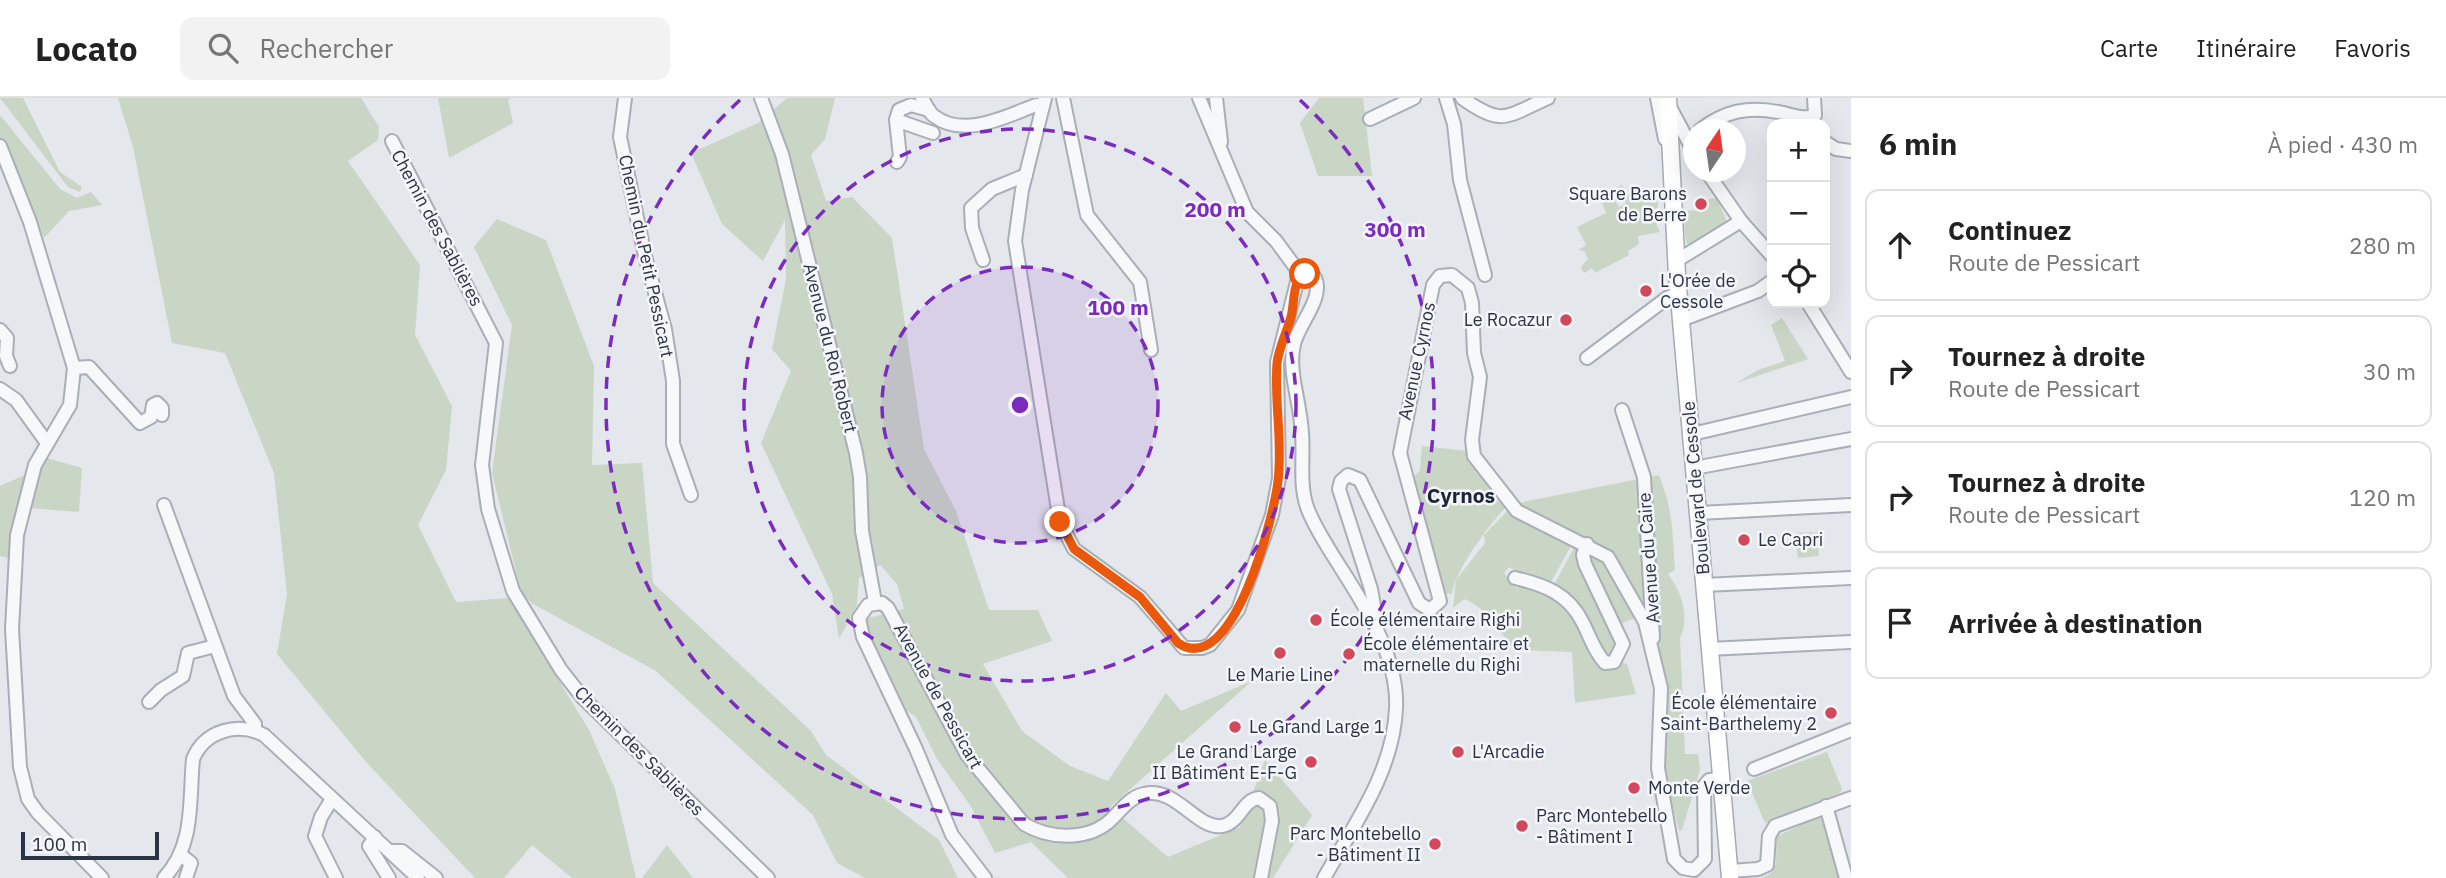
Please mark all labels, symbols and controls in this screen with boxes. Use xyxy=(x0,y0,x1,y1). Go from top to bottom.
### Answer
search box xyxy=(180,17,670,80)
text: Locato xyxy=(35,27,138,70)
icon: search xyxy=(204,29,242,67)
text: Rechercher xyxy=(260,31,393,65)
text: Carte xyxy=(2100,32,2158,64)
text: Itinéraire xyxy=(2196,32,2296,64)
text: Favoris xyxy=(2334,32,2411,64)
north arrow xyxy=(1683,119,1746,182)
map controls xyxy=(1767,119,1830,308)
button: + xyxy=(1767,119,1830,182)
text: 6 min xyxy=(1879,124,1957,163)
text: À pied · 430 m xyxy=(2268,129,2418,159)
street label: Chemin des Sablières xyxy=(386,145,489,310)
street label: Chemin du Petit Pessicart xyxy=(614,152,679,359)
place label: Square Barons de Berre xyxy=(1569,182,1687,226)
button: − xyxy=(1767,182,1830,245)
text: 200 m xyxy=(1184,195,1246,223)
marker: Square Barons de Berre xyxy=(1693,196,1709,212)
text: Continuez xyxy=(1948,213,2071,247)
text: 300 m xyxy=(1364,215,1426,243)
icon: ahead xyxy=(1881,226,1919,264)
text: 280 m xyxy=(2349,230,2416,260)
button: locate xyxy=(1767,245,1830,308)
text: Route de Pessicart xyxy=(1948,247,2140,277)
route start xyxy=(1289,258,1320,289)
street label: Avenue du Roi Robert xyxy=(798,261,863,435)
place label: L'Orée de Cessole xyxy=(1660,269,1736,313)
marker: L'Orée de Cessole xyxy=(1638,283,1654,299)
text: 100 m xyxy=(1087,293,1149,321)
street label: Avenue Cyrnos xyxy=(1393,300,1440,422)
place label: Le Rocazur xyxy=(1464,308,1552,331)
marker: Le Rocazur xyxy=(1558,312,1574,328)
text: Tournez à droite xyxy=(1948,339,2145,373)
icon: right xyxy=(1881,352,1919,390)
text: 30 m xyxy=(2363,356,2416,386)
text: Route de Pessicart xyxy=(1948,373,2140,403)
centre of rings xyxy=(1008,393,1032,417)
street label: Boulevard de Cessole xyxy=(1676,400,1715,576)
text: Tournez à droite xyxy=(1948,465,2145,499)
icon: right xyxy=(1881,478,1919,516)
district label: Cyrnos xyxy=(1427,481,1495,509)
text: 120 m xyxy=(2349,482,2416,512)
street label: Avenue du Caire xyxy=(1632,492,1665,624)
text: Route de Pessicart xyxy=(1948,499,2140,529)
route end xyxy=(1044,506,1075,537)
place label: Le Capri xyxy=(1758,528,1823,551)
marker: Le Capri xyxy=(1736,532,1752,548)
icon: arrive xyxy=(1881,604,1919,642)
text: Arrivée à destination xyxy=(1948,606,2203,640)
place label: École élémentaire Righi xyxy=(1330,608,1520,631)
marker: École élémentaire Righi xyxy=(1308,612,1324,628)
street label: Avenue de Pessicart xyxy=(889,619,988,773)
place label: École élémentaire et maternelle du Righi xyxy=(1363,632,1529,676)
marker: Le Marie Line xyxy=(1272,645,1288,661)
marker: École élémentaire et maternelle du Righi xyxy=(1341,646,1357,662)
place label: Le Marie Line xyxy=(1227,663,1333,686)
street label: Chemin des Sablières xyxy=(570,681,709,820)
place label: École élémentaire Saint-Barthelemy 2 xyxy=(1660,691,1817,735)
marker: École élémentaire Saint-Barthelemy 2 xyxy=(1823,705,1839,721)
place label: Le Grand Large 1 xyxy=(1249,715,1385,738)
marker: Le Grand Large 1 xyxy=(1227,719,1243,735)
place label: Le Grand Large II Bâtiment E-F-G xyxy=(1152,740,1297,784)
place label: L'Arcadie xyxy=(1472,740,1545,763)
marker: L'Arcadie xyxy=(1450,744,1466,760)
marker: Le Grand Large II Bâtiment E-F-G xyxy=(1303,754,1319,770)
place label: Monte Verde xyxy=(1648,776,1751,799)
marker: Monte Verde xyxy=(1626,780,1642,796)
place label: Parc Montebello - Bâtiment I xyxy=(1536,804,1667,848)
marker: Parc Montebello - Bâtiment I xyxy=(1514,818,1530,834)
place label: Parc Montebello - Bâtiment II xyxy=(1290,822,1421,866)
scale bar xyxy=(21,829,159,861)
text: 100 m xyxy=(32,832,87,856)
marker: Parc Montebello - Bâtiment II xyxy=(1427,836,1443,852)

